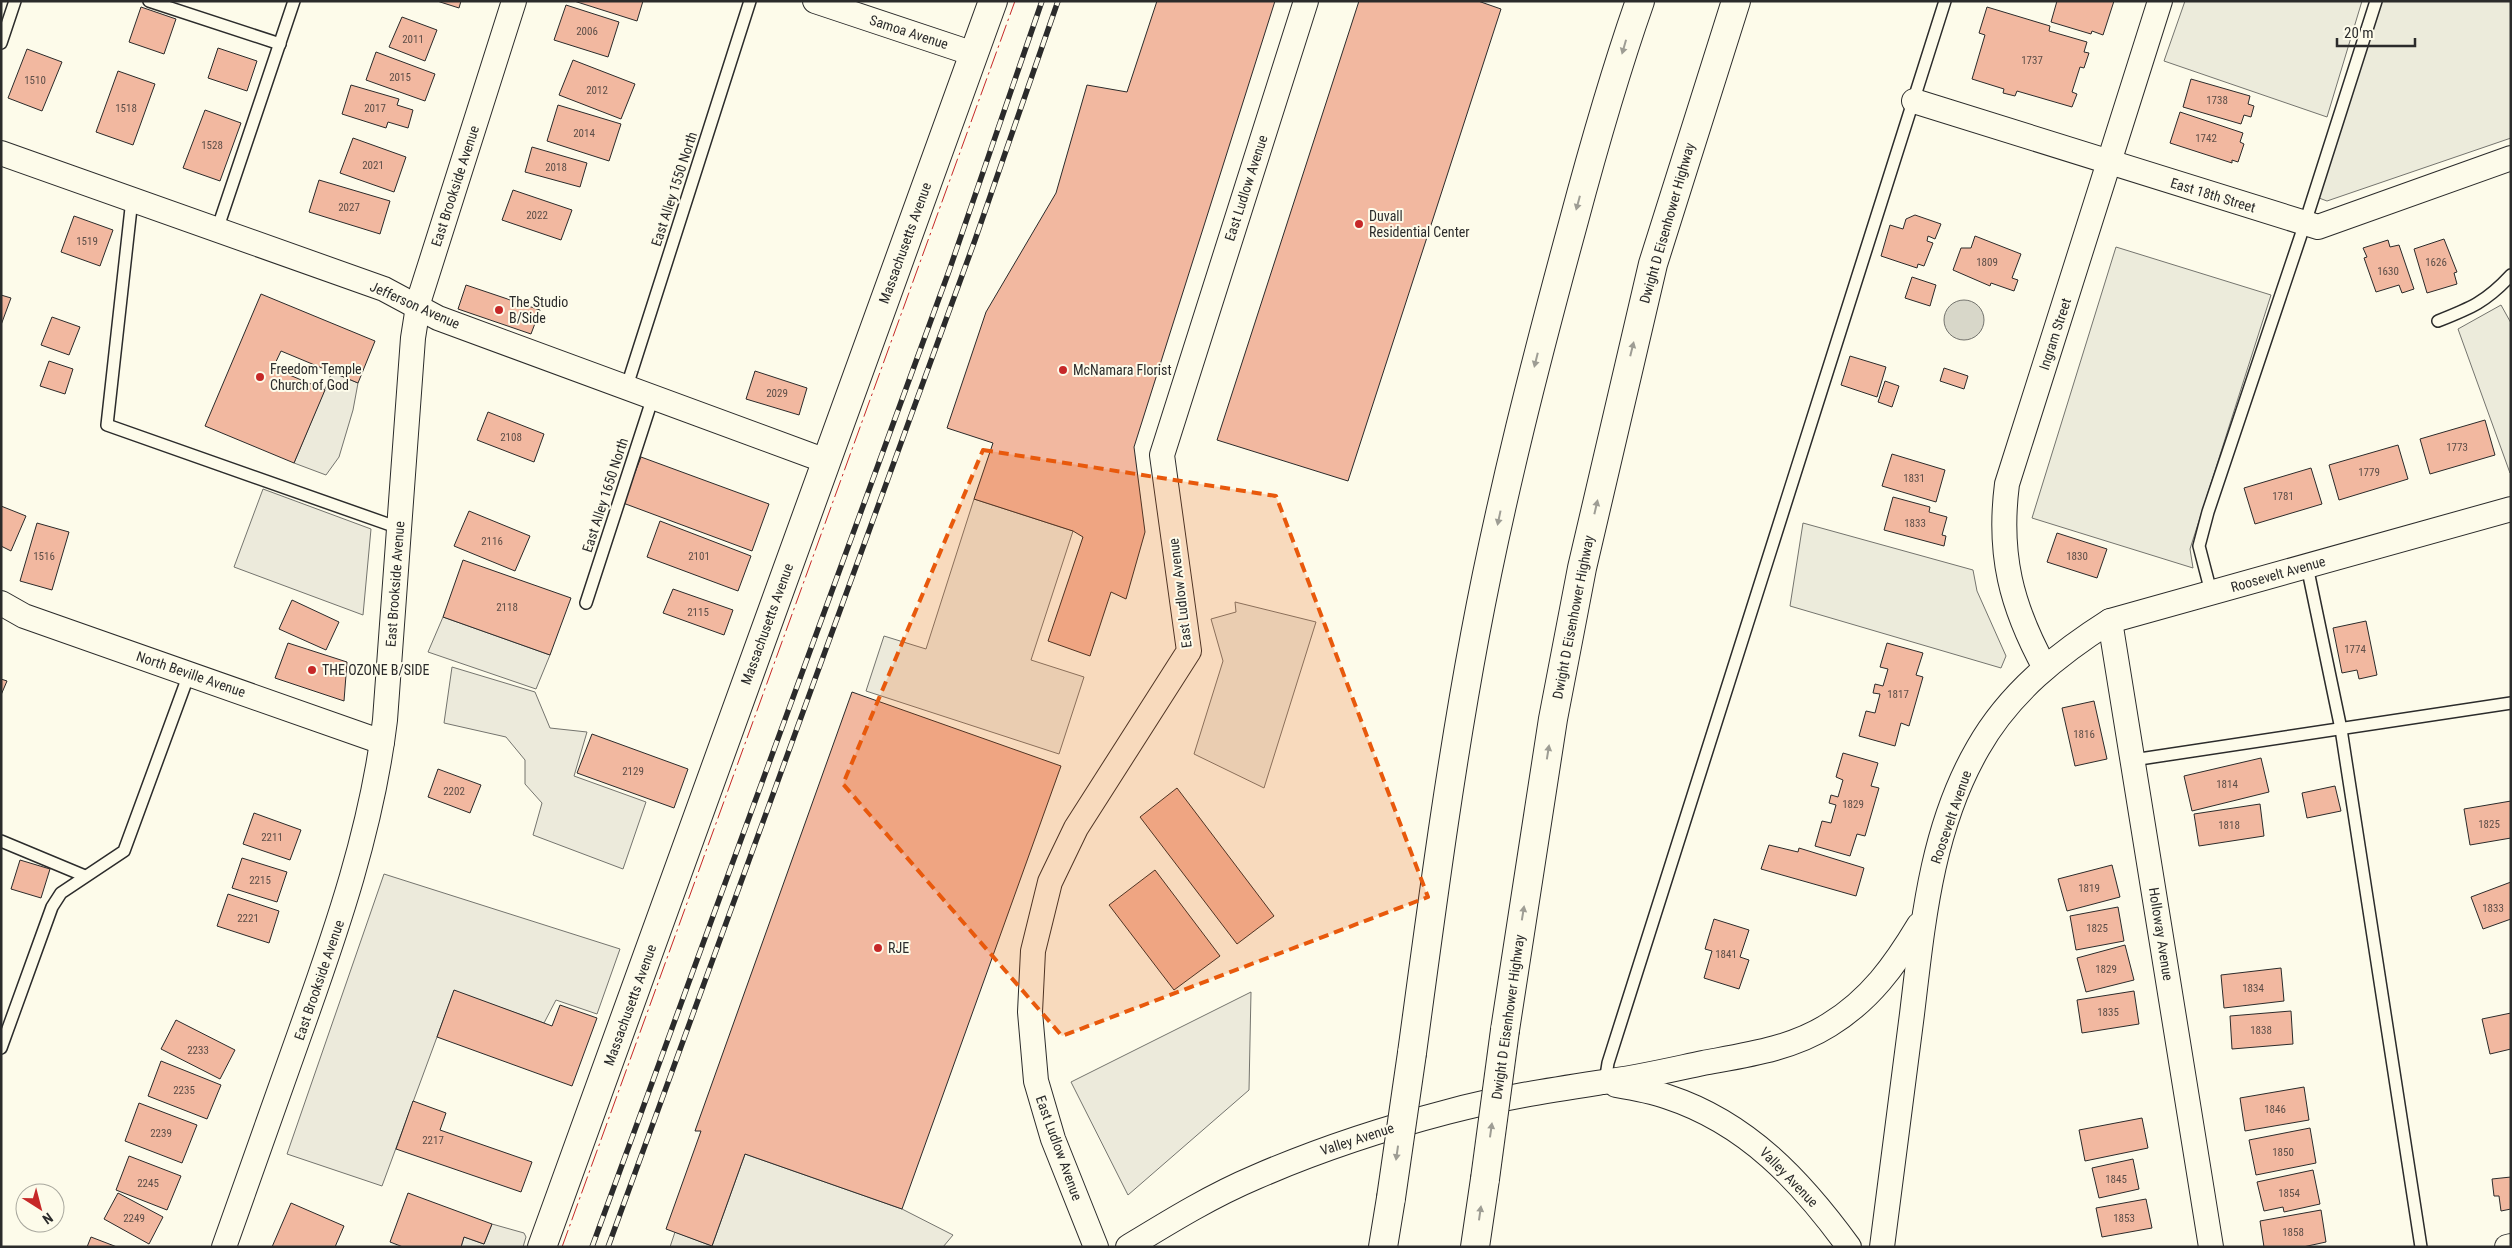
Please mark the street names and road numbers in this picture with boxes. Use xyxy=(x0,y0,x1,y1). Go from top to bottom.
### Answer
street label: Samoa Avenue xyxy=(868,12,951,52)
street label: East Brookside Avenue xyxy=(428,123,482,248)
street label: East Alley 1550 North xyxy=(648,130,700,248)
street label: East Ludlow Avenue xyxy=(1221,133,1271,243)
street label: Dwight D Eisenhower Highway xyxy=(1636,141,1698,305)
street label: East 18th Street xyxy=(2169,174,2257,216)
street label: Massachusetts Avenue xyxy=(876,180,935,306)
street label: Jefferson Avenue xyxy=(368,278,463,332)
street label: Ingram Street xyxy=(2036,296,2074,372)
street label: East Alley 1650 North xyxy=(579,436,631,554)
street label: East Brookside Avenue xyxy=(383,520,407,647)
street label: Dwight D Eisenhower Highway xyxy=(1549,534,1597,700)
street label: East Ludlow Avenue xyxy=(1165,537,1195,649)
street label: Roosevelt Avenue xyxy=(2229,553,2328,595)
street label: Massachusetts Avenue xyxy=(738,561,797,687)
street label: North Beville Avenue xyxy=(134,648,248,700)
street label: Roosevelt Avenue xyxy=(1928,768,1975,866)
street label: Holloway Avenue xyxy=(2146,886,2176,982)
street label: East Brookside Avenue xyxy=(291,917,347,1042)
street label: Dwight D Eisenhower Highway xyxy=(1488,933,1528,1101)
street label: Massachusetts Avenue xyxy=(601,942,660,1068)
street label: East Ludlow Avenue xyxy=(1033,1093,1086,1203)
street label: Valley Avenue xyxy=(1318,1119,1396,1158)
street label: Valley Avenue xyxy=(1757,1144,1822,1210)

